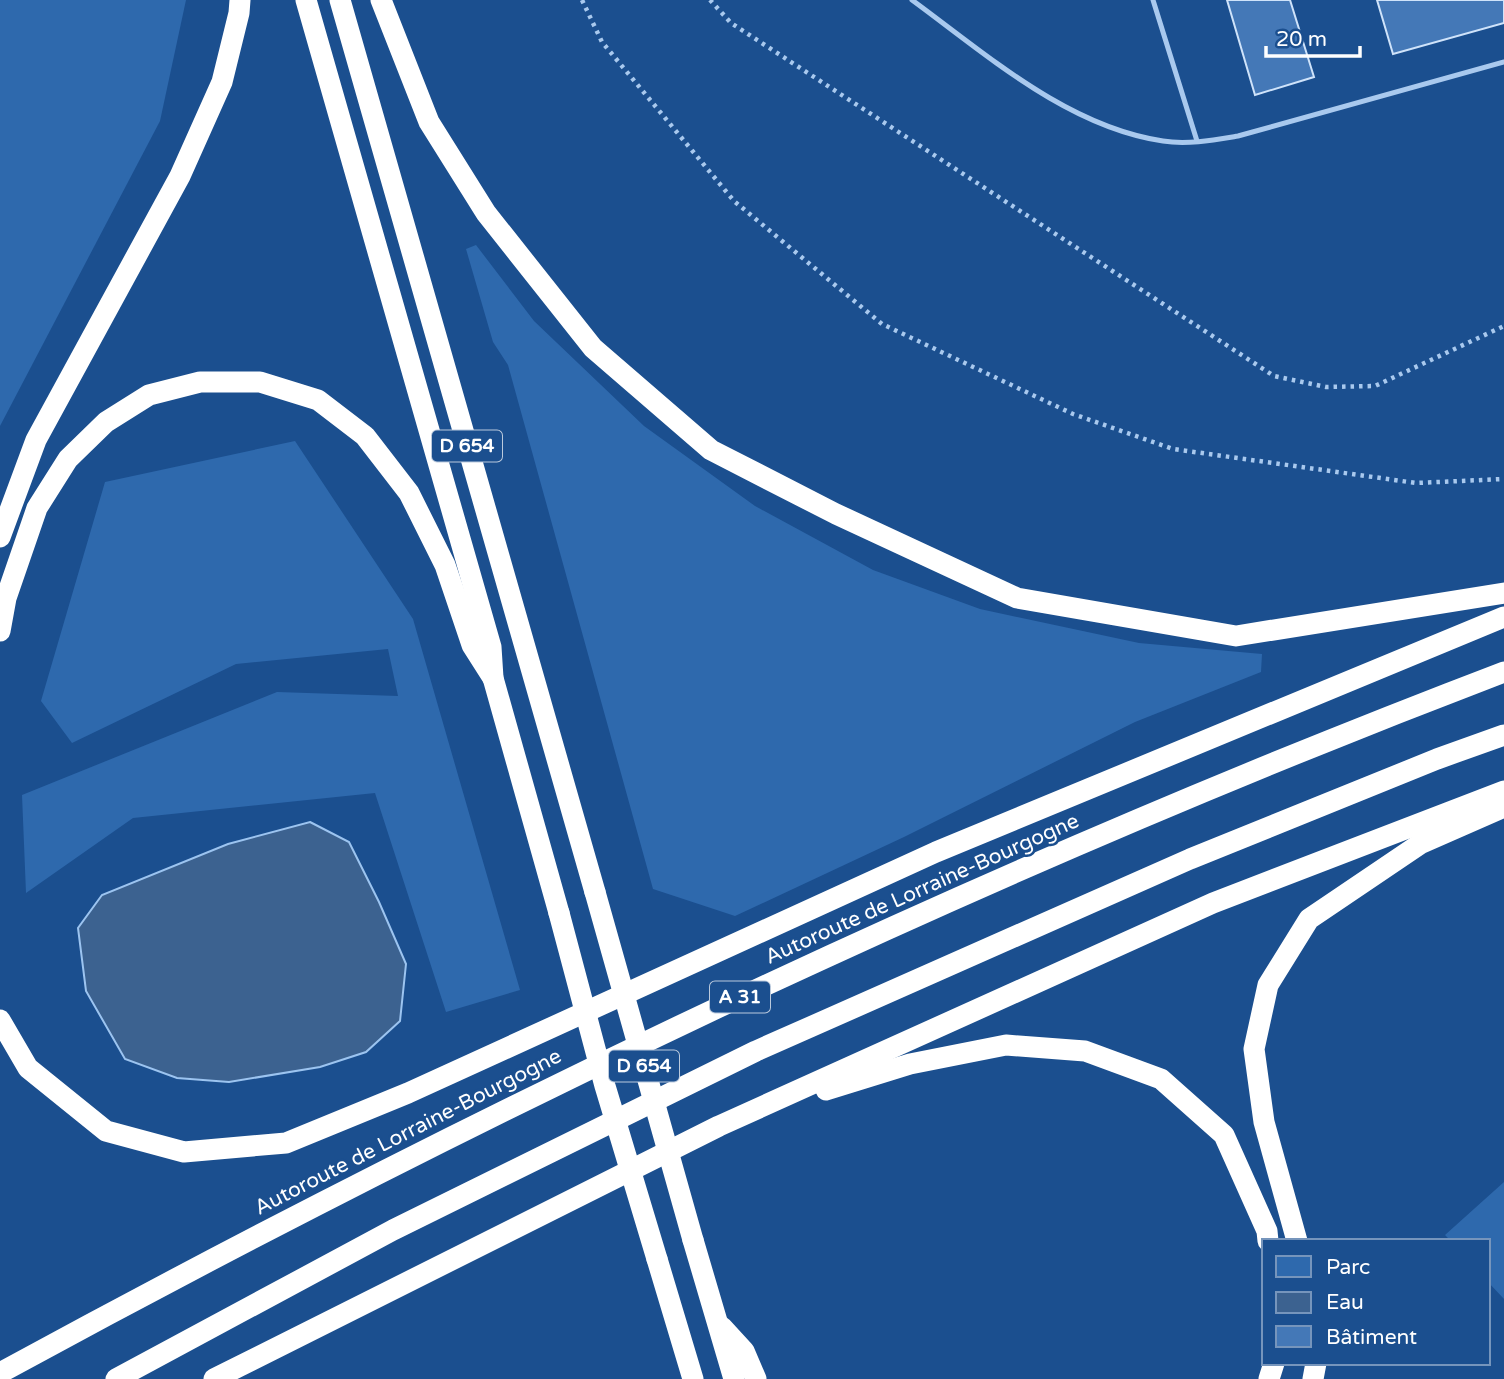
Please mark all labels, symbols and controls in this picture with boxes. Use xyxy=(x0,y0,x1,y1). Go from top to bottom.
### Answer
scale bar xyxy=(1266,14,1360,58)
text: 20 m xyxy=(1276,27,1327,52)
road number: D 654 xyxy=(432,430,502,462)
street label: Autoroute de Lorraine-Bourgogne xyxy=(761,808,1083,970)
road number: A 31 xyxy=(710,981,770,1012)
street label: Autoroute de Lorraine-Bourgogne xyxy=(250,1043,566,1221)
road number: D 654 xyxy=(609,1050,679,1082)
legend xyxy=(1262,1239,1490,1365)
text: Parc xyxy=(1326,1255,1370,1280)
text: Eau xyxy=(1326,1290,1364,1315)
text: Bâtiment xyxy=(1326,1325,1417,1350)

